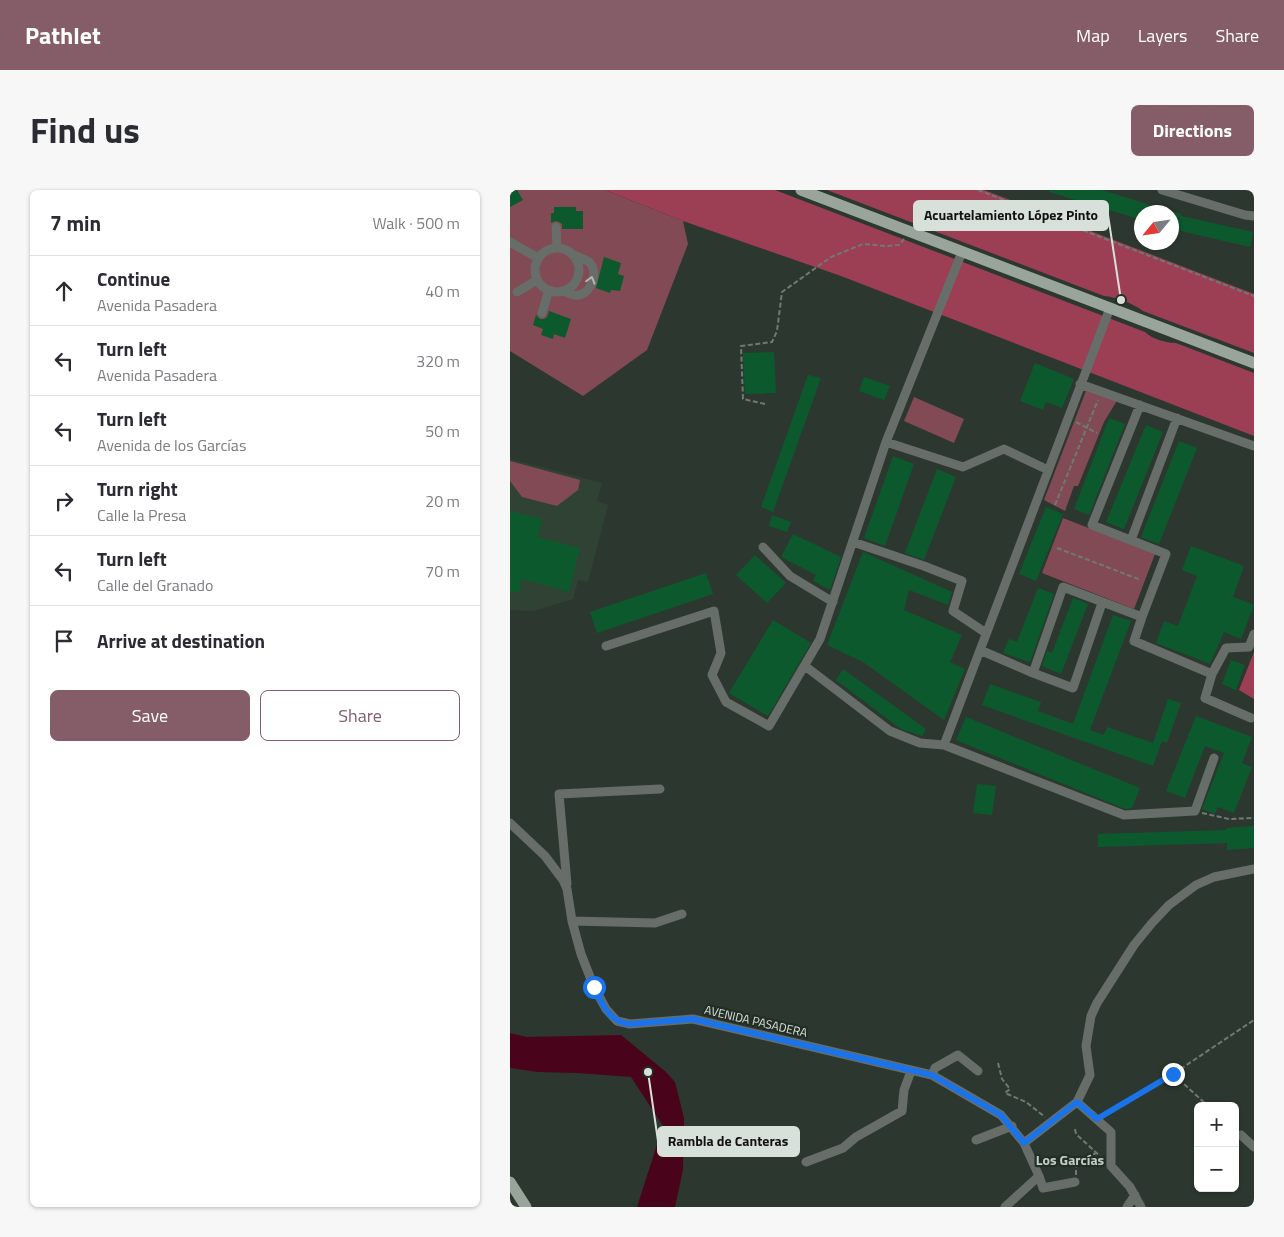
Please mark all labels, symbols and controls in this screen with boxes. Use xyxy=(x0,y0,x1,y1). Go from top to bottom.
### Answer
text: Pathlet xyxy=(25,17,101,53)
text: Map xyxy=(1076,22,1110,49)
text: Layers xyxy=(1138,22,1187,49)
text: Share xyxy=(1215,22,1259,49)
text: Find us xyxy=(30,103,140,157)
button: Directions xyxy=(1131,105,1254,156)
callout: Acuartelamiento López Pinto xyxy=(914,201,1108,230)
text: Acuartelamiento López Pinto xyxy=(924,204,1098,225)
north arrow xyxy=(1134,205,1179,250)
text: 7 min xyxy=(50,207,101,239)
text: Walk · 500 m xyxy=(372,211,460,235)
text: Continue xyxy=(97,264,170,293)
one-way arrow xyxy=(585,276,596,285)
icon: ahead xyxy=(50,277,78,305)
text: 40 m xyxy=(425,279,460,303)
text: Avenida Pasadera xyxy=(97,293,217,317)
text: Turn left xyxy=(97,334,167,363)
icon: left xyxy=(50,347,78,375)
text: 320 m xyxy=(416,349,460,373)
text: Avenida Pasadera xyxy=(97,363,217,387)
text: Turn left xyxy=(97,404,167,433)
icon: left xyxy=(50,417,78,445)
text: 50 m xyxy=(425,419,460,443)
text: Avenida de los Garcías xyxy=(97,433,246,457)
text: Turn right xyxy=(97,474,178,503)
icon: right xyxy=(50,487,78,515)
text: 20 m xyxy=(425,489,460,513)
text: Calle la Presa xyxy=(97,503,186,527)
text: Turn left xyxy=(97,544,167,573)
icon: left xyxy=(50,557,78,585)
text: 70 m xyxy=(425,559,460,583)
text: Calle del Granado xyxy=(97,573,213,597)
text: Arrive at destination xyxy=(97,626,265,655)
icon: arrive xyxy=(50,627,78,655)
button: Save xyxy=(50,690,250,741)
button: Share xyxy=(260,690,460,741)
route start xyxy=(583,976,606,999)
street label: AVENIDA PASADERA xyxy=(703,1000,809,1042)
route end xyxy=(1162,1063,1185,1086)
map controls xyxy=(1194,1102,1239,1192)
button: + xyxy=(1194,1102,1239,1147)
callout: Rambla de Canteras xyxy=(658,1127,799,1156)
text: Rambla de Canteras xyxy=(668,1130,789,1151)
button: − xyxy=(1194,1147,1239,1192)
district label: Los Garcías xyxy=(1036,1149,1105,1170)

